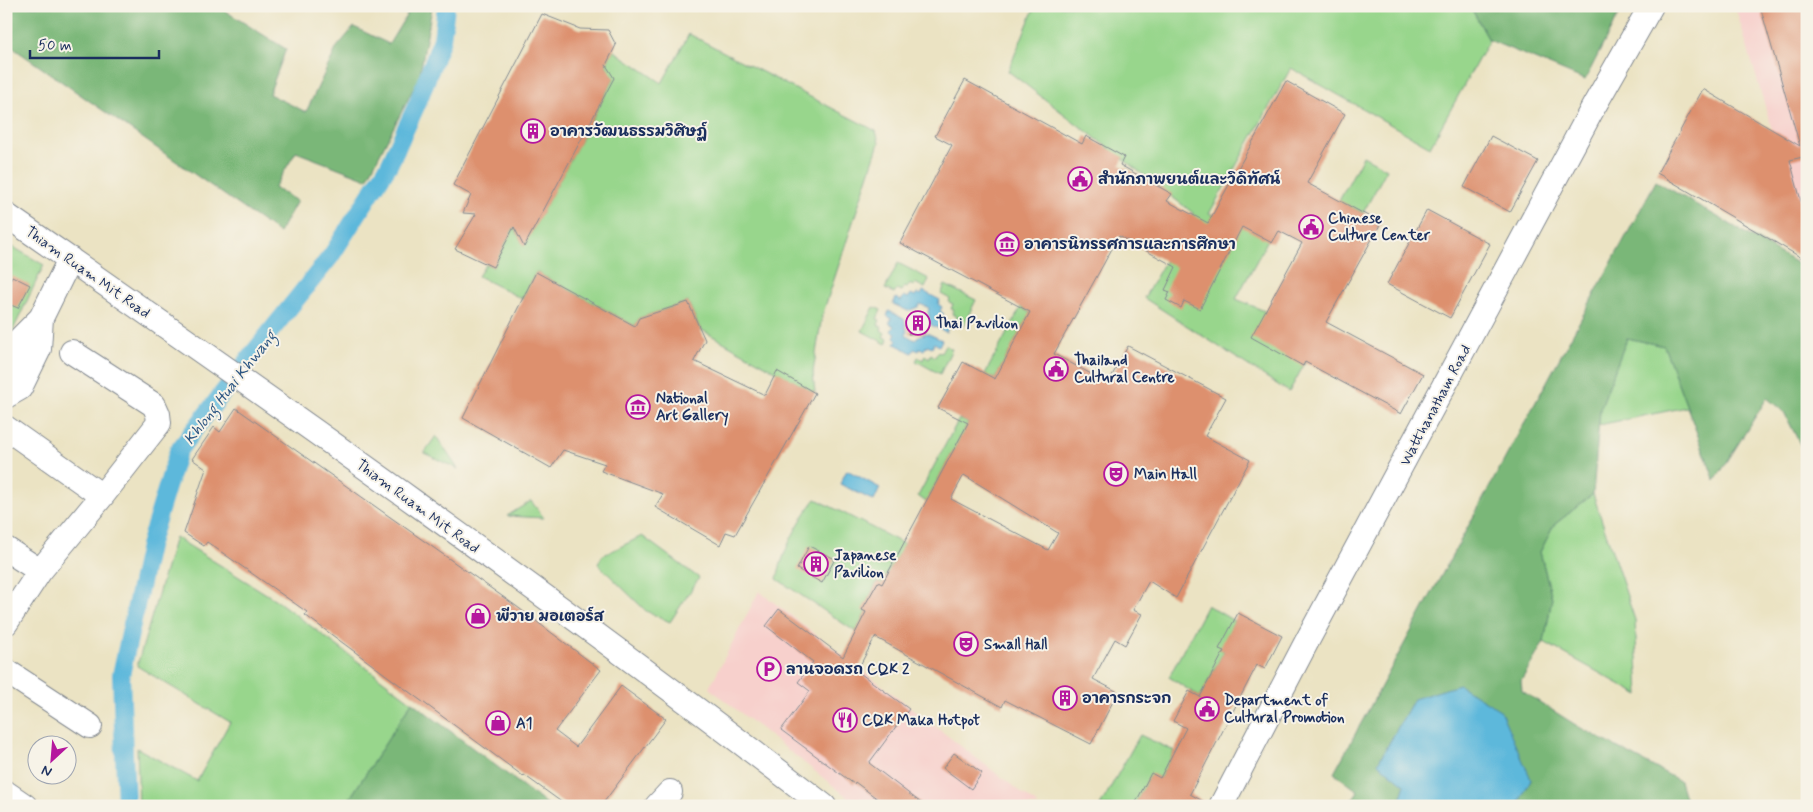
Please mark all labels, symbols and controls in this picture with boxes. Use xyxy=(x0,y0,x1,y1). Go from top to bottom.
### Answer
scale bar xyxy=(30,28,159,60)
text: 50 m xyxy=(38,36,72,56)
building icon: อาคารวัฒนธรรมวิศิษฏ์ xyxy=(520,118,546,144)
place label: อาคารวัฒนธรรมวิศิษฏ์ xyxy=(550,121,707,142)
public building icon: สำนักภาพยนต์และวิดิทัศน์ xyxy=(1067,166,1093,192)
place label: สำนักภาพยนต์และวิดิทัศน์ xyxy=(1098,169,1280,190)
place label: Chinese Culture Center xyxy=(1328,209,1431,246)
public building icon: Chinese Culture Center xyxy=(1298,214,1324,240)
street label: Thiam Ruam Mit Road xyxy=(21,222,154,323)
museum icon: อาคารนิทรรศการและการศึกษา xyxy=(994,231,1020,257)
place label: อาคารนิทรรศการและการศึกษา xyxy=(1024,235,1236,255)
building icon: Thai Pavilion xyxy=(905,310,931,336)
place label: Thai Pavilion xyxy=(936,314,1018,334)
water label: Khlong Huai Khwang xyxy=(179,325,284,450)
street label: Watthanatham Road xyxy=(1396,341,1476,469)
place label: Thailand Cultural Centre xyxy=(1074,351,1174,388)
public building icon: Thailand Cultural Centre xyxy=(1043,356,1069,382)
place label: National Art Gallery xyxy=(656,389,729,426)
museum icon: National Art Gallery xyxy=(625,394,651,420)
street label: Thiam Ruam Mit Road xyxy=(352,455,483,558)
theatre icon: Main Hall xyxy=(1103,461,1129,487)
place label: Main Hall xyxy=(1134,465,1197,485)
place label: Japanese Pavilion xyxy=(834,546,897,583)
building icon: Japanese Pavilion xyxy=(803,551,829,577)
shop icon: พีวาย มอเตอร์ส xyxy=(465,603,491,629)
place label: พีวาย มอเตอร์ส xyxy=(496,606,605,627)
theatre icon: Small Hall xyxy=(953,631,979,657)
place label: Small Hall xyxy=(984,635,1048,655)
parking icon: ลานจอดรถ CQK 2 xyxy=(756,656,782,682)
place label: ลานจอดรถ CQK 2 xyxy=(786,660,910,680)
building icon: อาคารกระจก xyxy=(1052,685,1078,711)
place label: อาคารกระจก xyxy=(1082,689,1171,709)
place label: Department of Cultural Promotion xyxy=(1224,691,1345,728)
public building icon: Department of Cultural Promotion xyxy=(1194,696,1220,722)
restaurant icon: CQK Maka Hotpot xyxy=(832,707,858,733)
shop icon: A1 xyxy=(485,710,511,736)
place label: CQK Maka Hotpot xyxy=(862,711,980,731)
place label: A1 xyxy=(516,714,533,734)
north arrow xyxy=(28,734,78,784)
text: N xyxy=(39,761,55,781)

